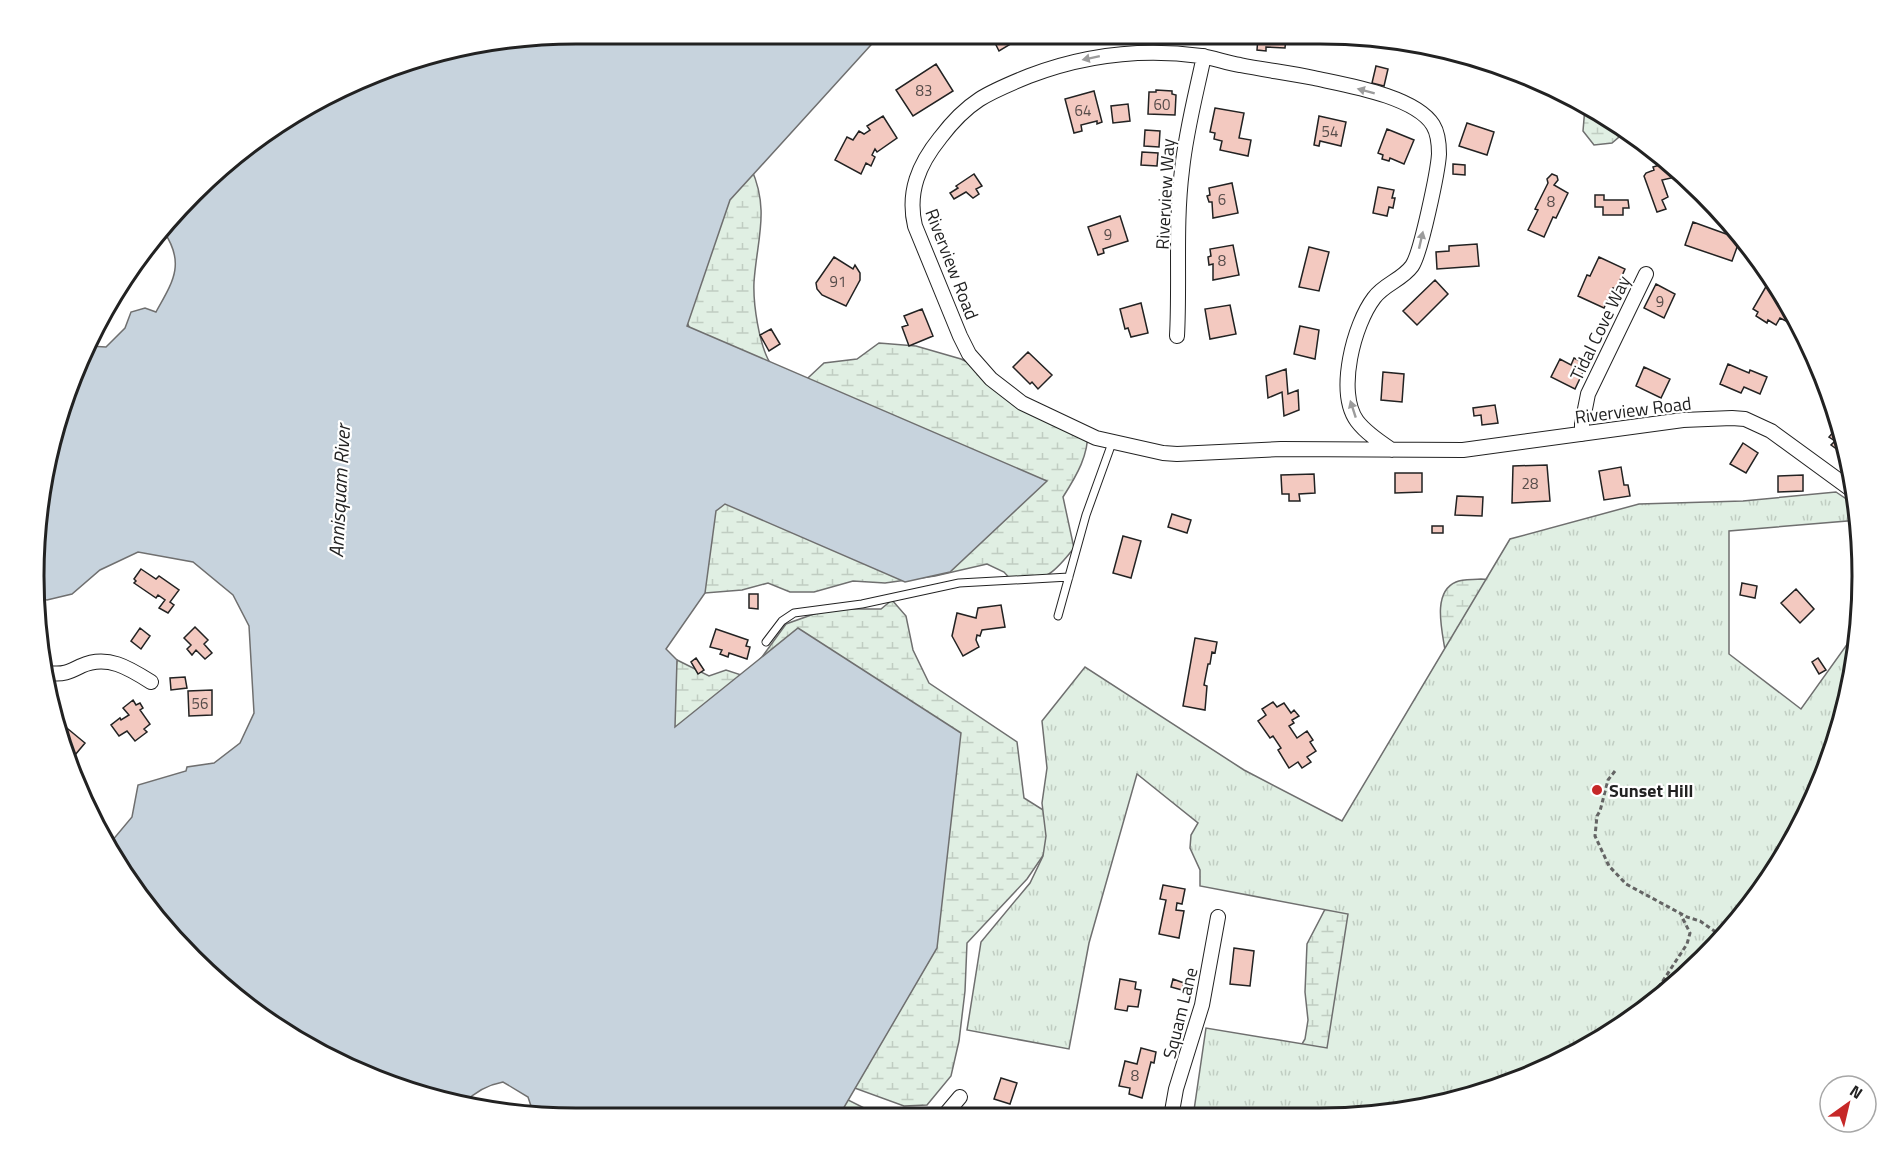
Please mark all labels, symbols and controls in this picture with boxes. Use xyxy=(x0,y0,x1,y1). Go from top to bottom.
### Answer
one-way arrow xyxy=(1082,54,1101,63)
house number: 83 xyxy=(916,79,932,102)
one-way arrow xyxy=(1357,85,1375,95)
house number: 60 xyxy=(1154,93,1170,116)
house number: 64 xyxy=(1075,99,1091,122)
house number: 54 xyxy=(1322,120,1338,143)
street label: Riverview Way xyxy=(1149,137,1181,250)
house number: 6 xyxy=(1218,188,1226,211)
house number: 8 xyxy=(1547,190,1555,213)
street label: Riverview Road xyxy=(918,205,986,323)
house number: 9 xyxy=(1104,223,1112,246)
one-way arrow xyxy=(1417,230,1426,249)
house number: 8 xyxy=(1218,249,1226,272)
house number: 91 xyxy=(830,270,846,293)
street label: Tidal Cove Way xyxy=(1563,271,1637,385)
house number: 9 xyxy=(1656,290,1664,313)
street label: Riverview Road xyxy=(1573,389,1693,431)
one-way arrow xyxy=(1348,400,1357,418)
water label: Annisquam River xyxy=(320,421,358,558)
house number: 28 xyxy=(1522,472,1538,495)
house number: 56 xyxy=(192,692,208,715)
place label: Sunset Hill xyxy=(1609,777,1693,804)
marker: Sunset Hill xyxy=(1590,783,1604,797)
street label: Squam Lane xyxy=(1156,965,1204,1061)
house number: 8 xyxy=(1131,1064,1139,1087)
north arrow xyxy=(1818,1074,1878,1134)
text: N xyxy=(1845,1079,1868,1105)

